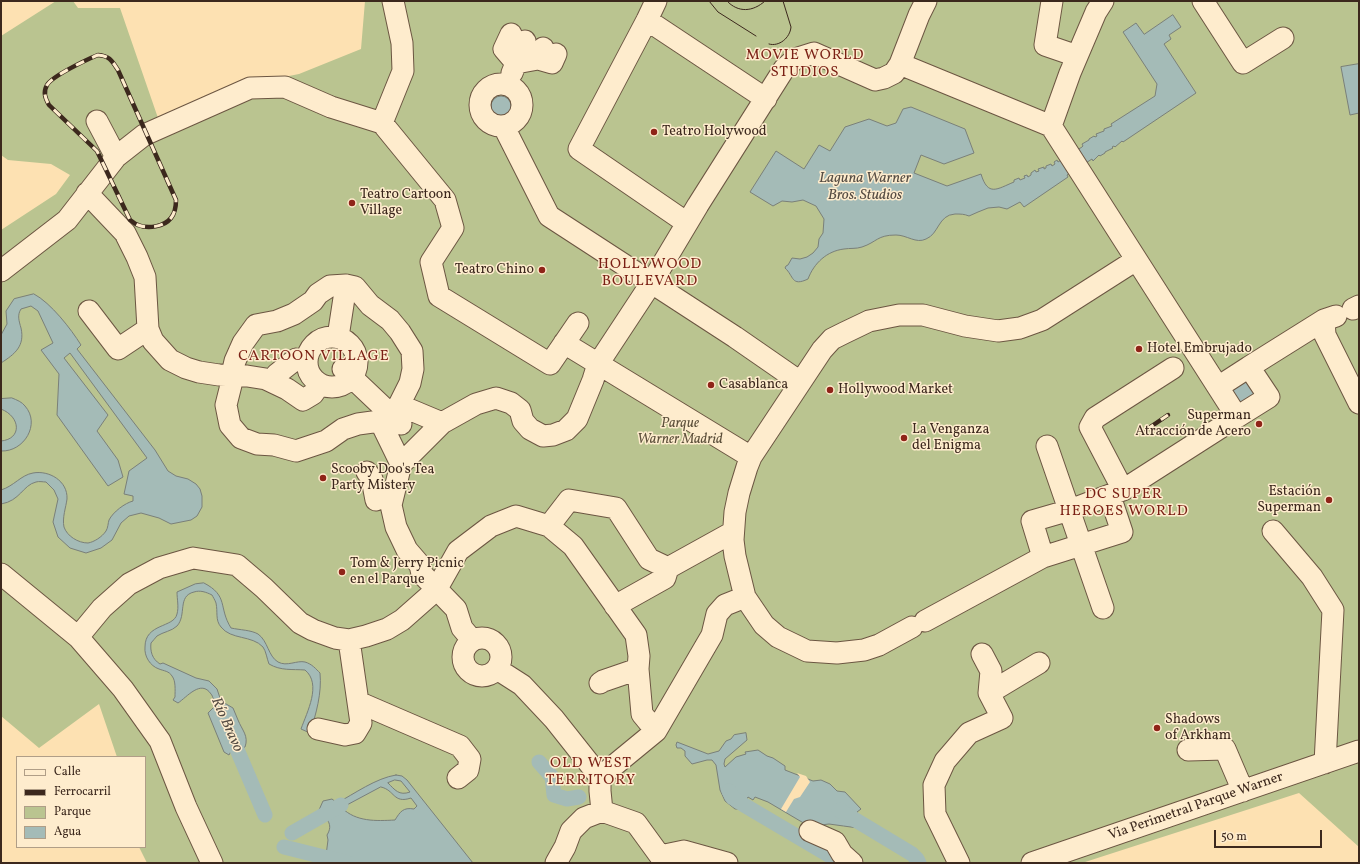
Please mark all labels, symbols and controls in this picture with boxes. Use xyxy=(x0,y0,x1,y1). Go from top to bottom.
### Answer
district label: MOVIE WORLD STUDIOS xyxy=(746,47,864,82)
place label: Teatro Holywood xyxy=(662,124,767,140)
marker: Teatro Holywood xyxy=(649,127,659,137)
water label: Laguna Warner Bros. Studios xyxy=(819,170,911,205)
place label: Teatro Cartoon Village xyxy=(360,187,452,220)
marker: Teatro Cartoon Village xyxy=(347,198,357,208)
district label: HOLLYWOOD BOULEVARD xyxy=(598,256,702,291)
place label: Teatro Chino xyxy=(455,262,534,278)
marker: Teatro Chino xyxy=(537,265,547,275)
place label: Hotel Embrujado xyxy=(1147,341,1252,357)
marker: Hotel Embrujado xyxy=(1134,344,1144,354)
district label: CARTOON VILLAGE xyxy=(238,348,390,366)
place label: Casablanca xyxy=(719,377,788,393)
marker: Casablanca xyxy=(706,380,716,390)
place label: Hollywood Market xyxy=(838,382,953,398)
marker: Hollywood Market xyxy=(825,385,835,395)
place label: Superman Atracción de Acero xyxy=(1135,408,1251,440)
park label: Parque Warner Madrid xyxy=(637,416,723,448)
marker: Superman Atracción de Acero xyxy=(1254,419,1264,429)
place label: La Venganza del Enigma xyxy=(912,422,989,454)
marker: La Venganza del Enigma xyxy=(899,433,909,443)
place label: Scooby Doo's Tea Party Mistery xyxy=(331,462,434,494)
marker: Scooby Doo's Tea Party Mistery xyxy=(318,473,328,483)
place label: Estación Superman xyxy=(1257,484,1321,516)
district label: DC SUPER HEROES WORLD xyxy=(1059,486,1189,521)
marker: Estación Superman xyxy=(1324,495,1334,505)
place label: Tom & Jerry Picnic en el Parque xyxy=(350,556,464,588)
marker: Tom & Jerry Picnic en el Parque xyxy=(337,567,347,577)
water label: Río Bravo xyxy=(206,695,246,755)
place label: Shadows of Arkham xyxy=(1165,712,1231,744)
marker: Shadows of Arkham xyxy=(1152,723,1162,733)
district label: OLD WEST TERRITORY xyxy=(546,755,636,790)
legend xyxy=(16,756,146,848)
text: Calle xyxy=(54,764,81,780)
street label: Via Perimetral Parque Warner xyxy=(1106,769,1286,845)
text: Ferrocarril xyxy=(54,784,111,800)
text: Parque xyxy=(54,804,91,820)
scale bar xyxy=(1216,822,1324,848)
text: Agua xyxy=(54,824,81,840)
text: 50 m xyxy=(1221,829,1247,845)

